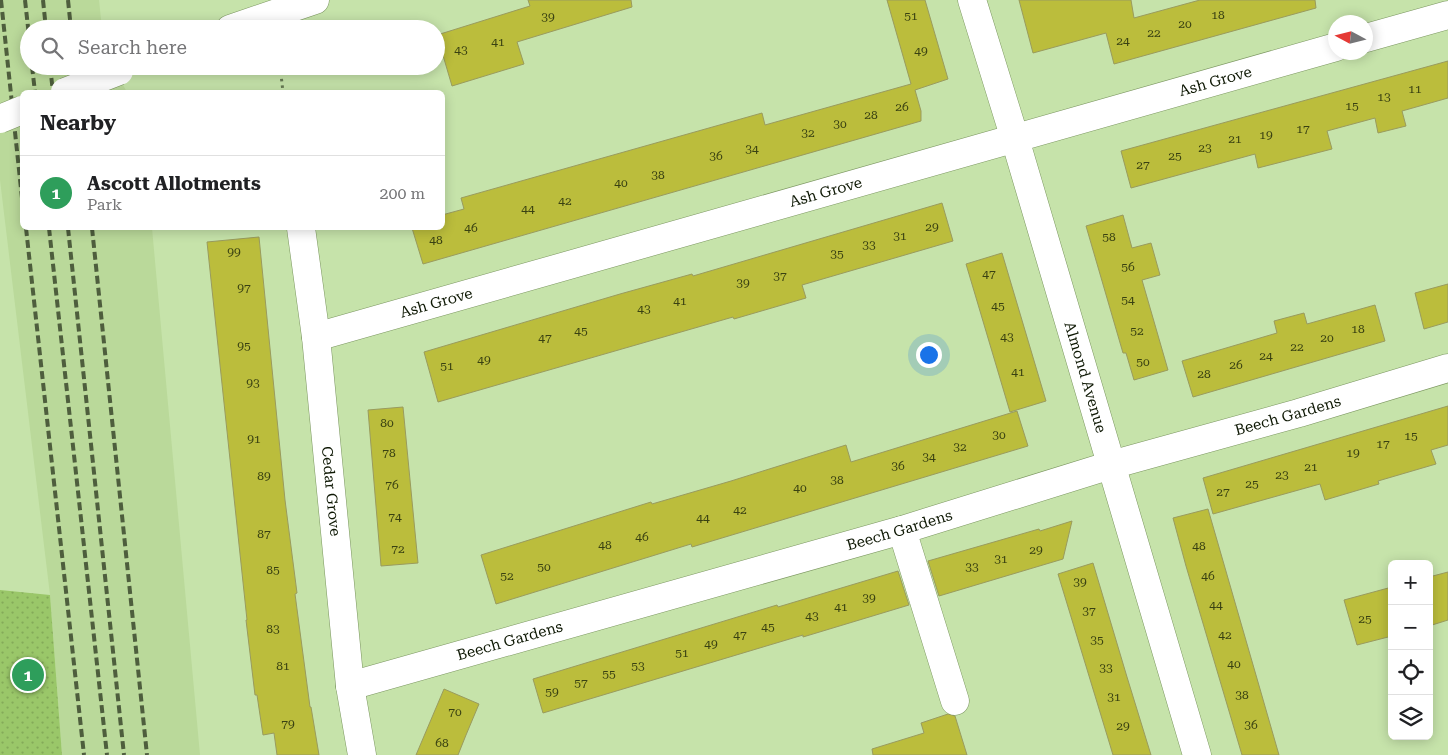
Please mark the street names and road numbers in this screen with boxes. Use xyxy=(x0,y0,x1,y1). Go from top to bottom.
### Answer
street label: Ash Grove xyxy=(1177,62,1254,100)
street label: Ash Grove xyxy=(787,173,864,211)
street label: Ash Grove xyxy=(398,284,475,322)
street label: Almond Avenue xyxy=(1060,320,1110,435)
street label: Beech Gardens xyxy=(1233,392,1343,439)
street label: Cedar Grove xyxy=(318,445,344,537)
street label: Beech Gardens xyxy=(844,506,954,554)
street label: Beech Gardens xyxy=(455,617,565,664)

